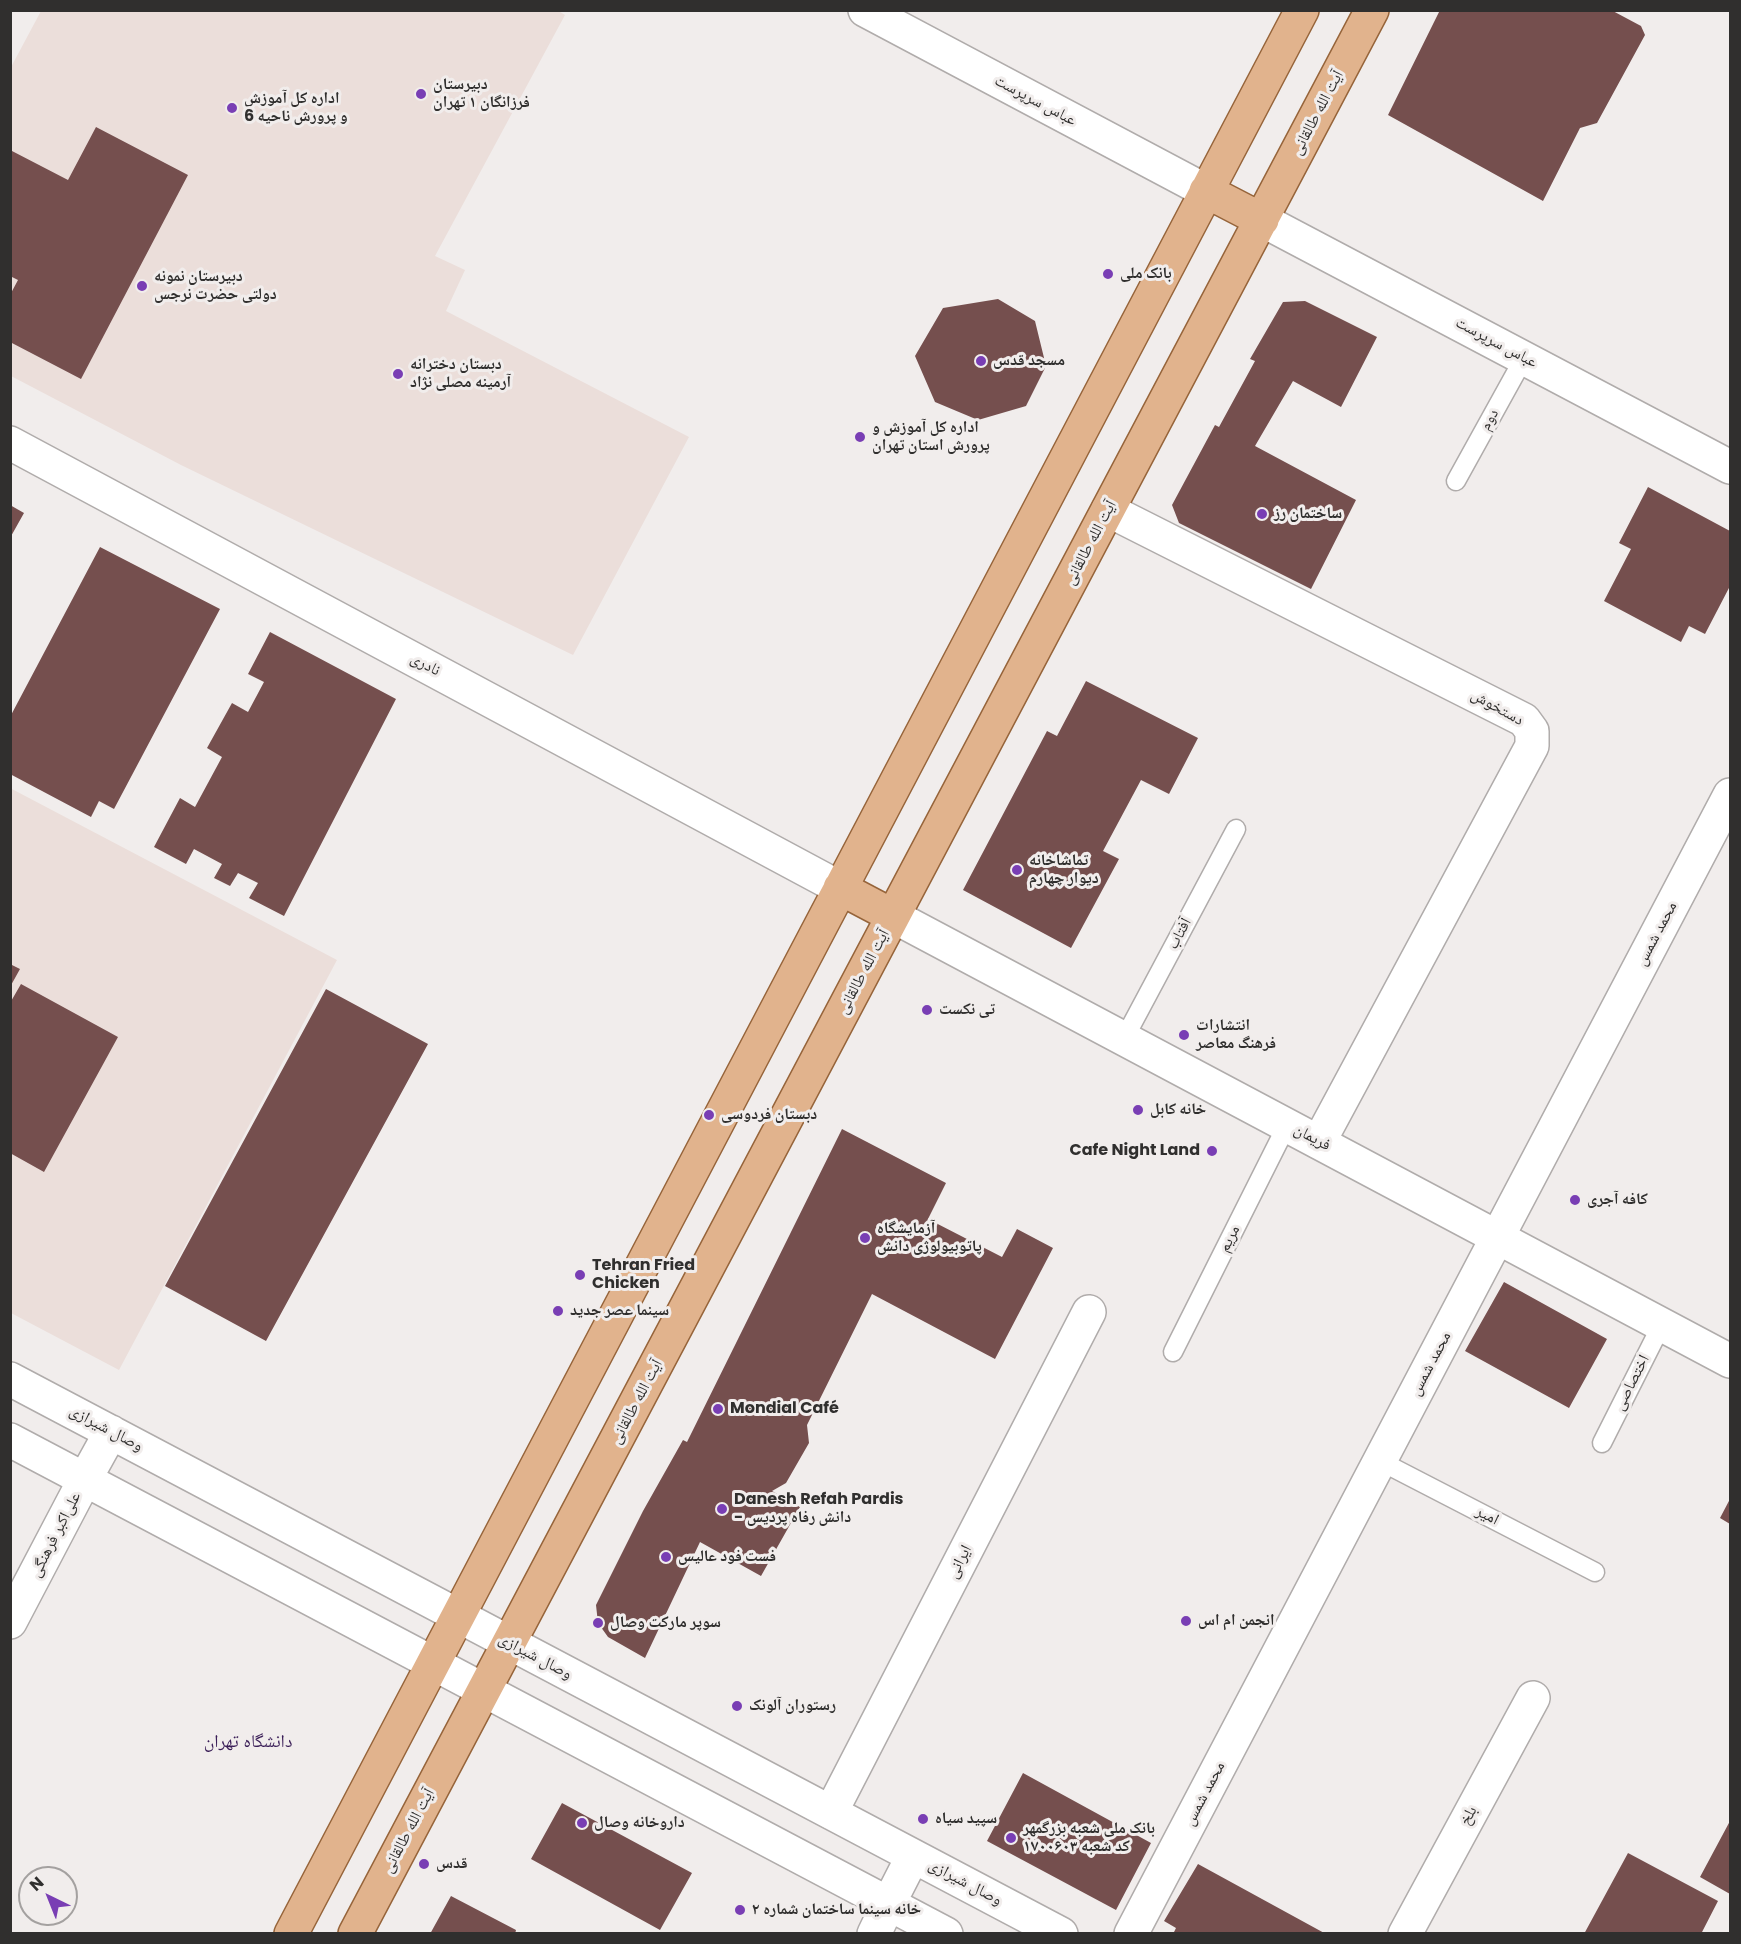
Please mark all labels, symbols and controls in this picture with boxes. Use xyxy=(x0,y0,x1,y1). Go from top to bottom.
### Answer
street label: آیت الله طالقانی xyxy=(1288,67,1348,159)
street label: عباس سرپرست xyxy=(991,71,1079,131)
place label: دبیرستان فرزانگان ۱ تهران xyxy=(433,75,530,113)
marker: دبیرستان فرزانگان ۱ تهران xyxy=(414,87,428,101)
place label: اداره کل آموزش و پرورش ناحیه 6 xyxy=(244,89,348,127)
marker: اداره کل آموزش و پرورش ناحیه 6 xyxy=(225,101,239,115)
place label: بانک ملی xyxy=(1120,264,1172,284)
place label: دبیرستان نمونه دولتی حضرت نرجس xyxy=(154,267,277,305)
marker: بانک ملی xyxy=(1101,267,1115,281)
marker: دبیرستان نمونه دولتی حضرت نرجس xyxy=(135,279,149,293)
street label: عباس سرپرست xyxy=(1452,313,1540,373)
place label: مسجد قدس xyxy=(993,351,1065,371)
marker: مسجد قدس xyxy=(974,354,988,368)
place label: دبستان دخترانه آرمینه مصلی نژاد xyxy=(410,355,511,393)
marker: دبستان دخترانه آرمینه مصلی نژاد xyxy=(391,367,405,381)
street label: دوم xyxy=(1476,406,1504,434)
place label: اداره کل آموزش و پرورش استان تهران xyxy=(872,418,990,456)
marker: اداره کل آموزش و پرورش استان تهران xyxy=(853,430,867,444)
street label: آیت الله طالقانی xyxy=(1061,497,1121,589)
place label: ساختمان رز xyxy=(1274,504,1342,524)
marker: ساختمان رز xyxy=(1255,507,1269,521)
street label: نادری xyxy=(407,649,443,681)
street label: دستخوش xyxy=(1467,686,1527,730)
place label: تماشاخانه دیوار چهارم xyxy=(1029,851,1099,889)
marker: تماشاخانه دیوار چهارم xyxy=(1010,863,1024,877)
street label: محمد شمس xyxy=(1632,899,1682,969)
street label: آفتاب xyxy=(1164,915,1196,953)
street label: آیت الله طالقانی xyxy=(834,926,894,1018)
place label: تی نکست xyxy=(939,1000,995,1020)
marker: تی نکست xyxy=(920,1003,934,1017)
place label: انتشارات فرهنگ معاصر xyxy=(1196,1016,1276,1054)
marker: انتشارات فرهنگ معاصر xyxy=(1177,1028,1191,1042)
place label: خانه کابل xyxy=(1150,1100,1206,1120)
marker: خانه کابل xyxy=(1131,1103,1145,1117)
place label: دبستان فردوسی xyxy=(721,1105,817,1125)
marker: دبستان فردوسی xyxy=(702,1108,716,1122)
street label: فریمان xyxy=(1290,1120,1334,1156)
place label: Cafe Night Land xyxy=(1070,1141,1200,1161)
marker: Cafe Night Land xyxy=(1205,1144,1219,1158)
place label: کافه آجری xyxy=(1587,1190,1648,1210)
marker: کافه آجری xyxy=(1568,1193,1582,1207)
place label: آزمایشگاه پاتوبیولوژی دانش xyxy=(877,1219,982,1257)
street label: مریم xyxy=(1215,1222,1245,1256)
marker: آزمایشگاه پاتوبیولوژی دانش xyxy=(858,1231,872,1245)
place label: Tehran Fried Chicken xyxy=(592,1256,695,1294)
marker: Tehran Fried Chicken xyxy=(573,1268,587,1282)
place label: سینما عصر جدید xyxy=(570,1301,669,1321)
marker: سینما عصر جدید xyxy=(551,1304,565,1318)
street label: محمد شمس xyxy=(1406,1329,1456,1399)
street label: اختصاصی xyxy=(1610,1352,1654,1414)
street label: آیت الله طالقانی xyxy=(607,1356,667,1448)
place label: Mondial Café xyxy=(730,1399,839,1419)
street label: وصال شیرازی xyxy=(66,1402,146,1456)
marker: Mondial Café xyxy=(711,1402,725,1416)
street label: علی‌اکبر فرهنگی xyxy=(26,1489,86,1581)
place label: Danesh Refah Pardis - دانش رفاه پردیس xyxy=(734,1490,904,1528)
marker: Danesh Refah Pardis - دانش رفاه پردیس xyxy=(715,1502,729,1516)
street label: امیر xyxy=(1472,1502,1502,1530)
street label: ایرانی xyxy=(944,1542,976,1582)
place label: فست فود عالیس xyxy=(678,1547,776,1567)
marker: فست فود عالیس xyxy=(659,1550,673,1564)
place label: انجمن ام اس xyxy=(1198,1611,1275,1631)
place label: سوپر مارکت وصال xyxy=(610,1613,721,1633)
marker: انجمن ام اس xyxy=(1179,1614,1193,1628)
marker: سوپر مارکت وصال xyxy=(591,1616,605,1630)
street label: وصال شیرازی xyxy=(495,1630,575,1684)
place label: رستوران آلونک xyxy=(749,1696,836,1716)
marker: رستوران آلونک xyxy=(730,1699,744,1713)
district label: دانشگاه تهران xyxy=(204,1731,292,1753)
street label: محمد شمس xyxy=(1180,1759,1230,1829)
street label: آیت الله طالقانی xyxy=(379,1785,439,1877)
street label: بلخ xyxy=(1456,1803,1482,1829)
place label: سپید سیاه xyxy=(935,1809,997,1829)
marker: سپید سیاه xyxy=(916,1812,930,1826)
place label: داروخانه وصال xyxy=(594,1813,685,1833)
marker: داروخانه وصال xyxy=(575,1816,589,1830)
place label: بانک ملی شعبه بزرگمهر کد شعبه ۱۷۰۰۶۰۳ xyxy=(1023,1819,1155,1857)
marker: بانک ملی شعبه بزرگمهر کد شعبه ۱۷۰۰۶۰۳ xyxy=(1004,1831,1018,1845)
place label: قدس xyxy=(436,1854,468,1874)
street label: وصال شیرازی xyxy=(925,1856,1005,1910)
marker: قدس xyxy=(417,1857,431,1871)
north arrow xyxy=(18,1866,78,1926)
text: N xyxy=(24,1871,49,1896)
place label: خانه سینما ساختمان شماره ۲ xyxy=(752,1900,921,1920)
marker: خانه سینما ساختمان شماره ۲ xyxy=(733,1903,747,1917)

